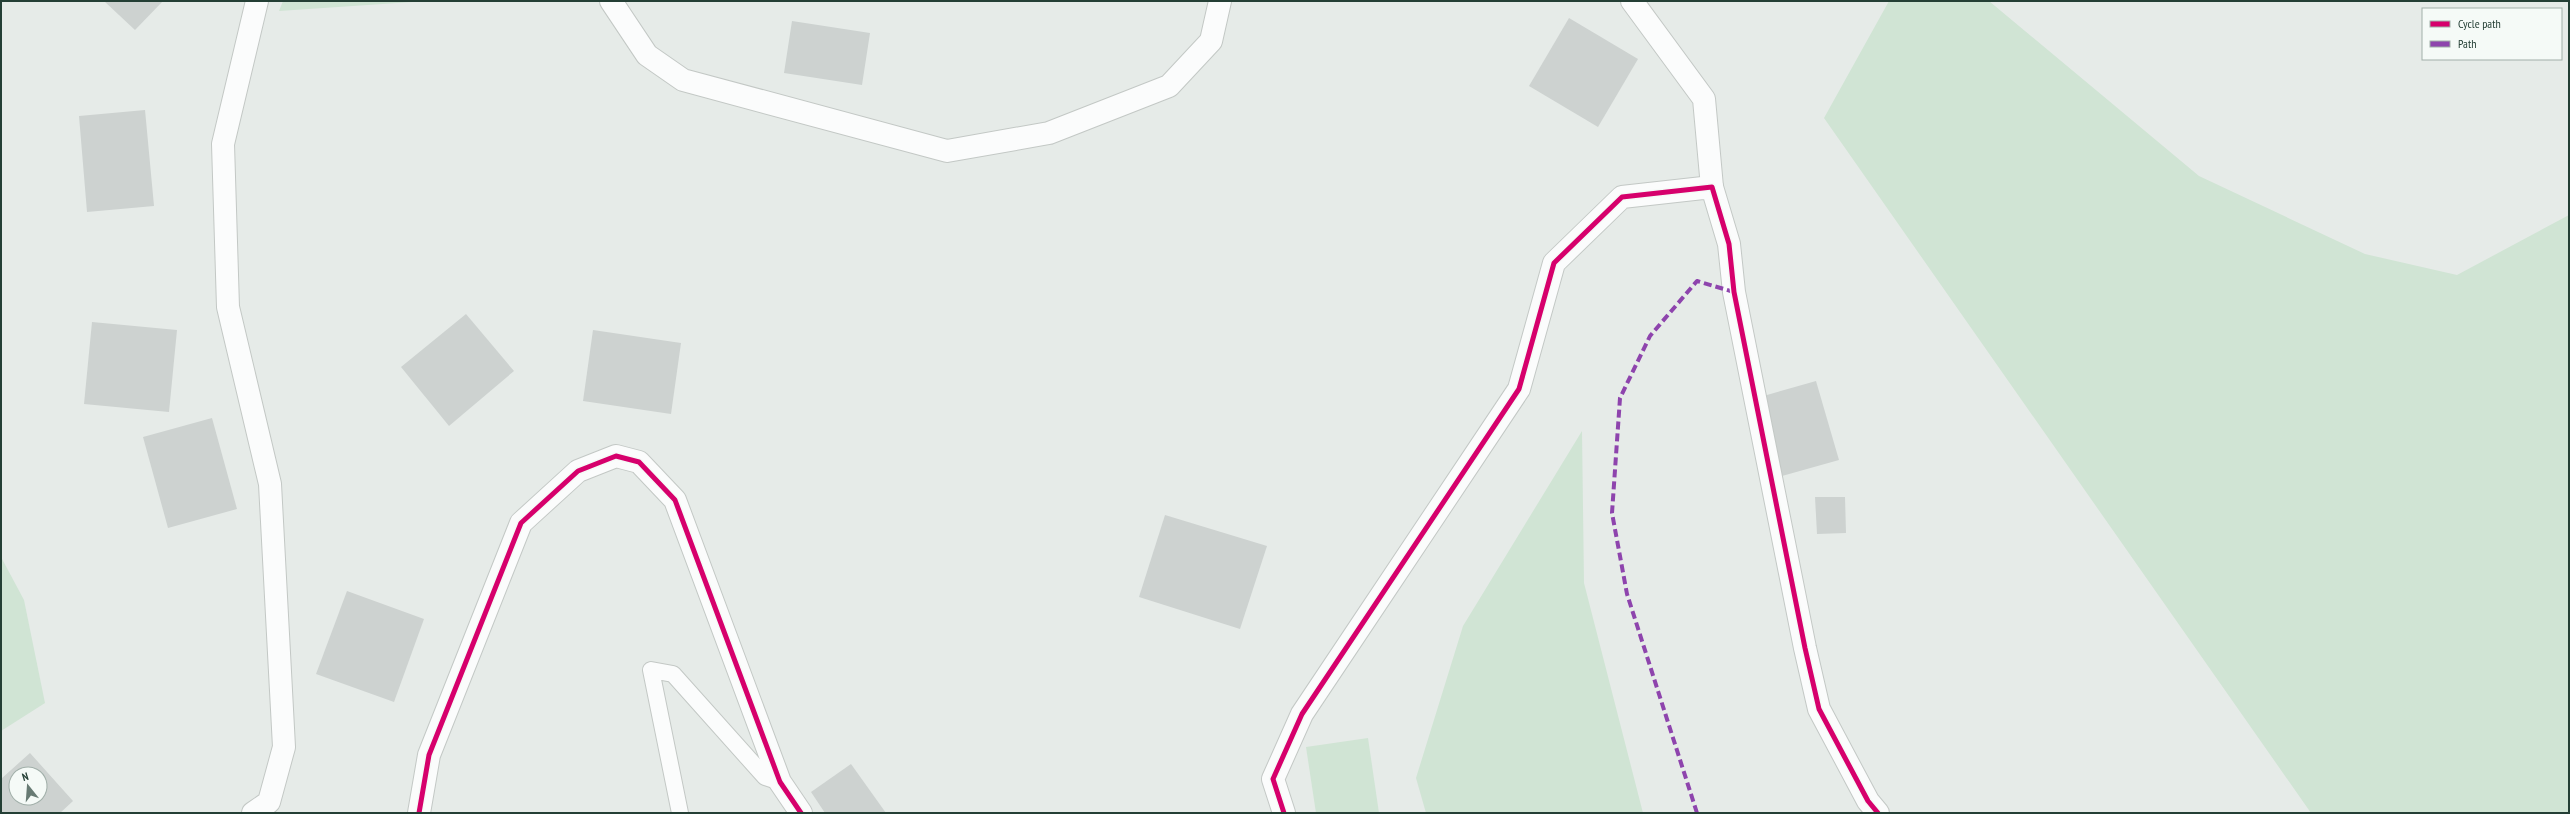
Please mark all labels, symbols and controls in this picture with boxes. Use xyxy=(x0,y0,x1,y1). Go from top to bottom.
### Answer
legend xyxy=(2422,8,2562,60)
text: Cycle path xyxy=(2458,16,2501,31)
text: Path xyxy=(2458,36,2476,51)
north arrow xyxy=(8,766,48,806)
text: N xyxy=(20,769,30,784)

